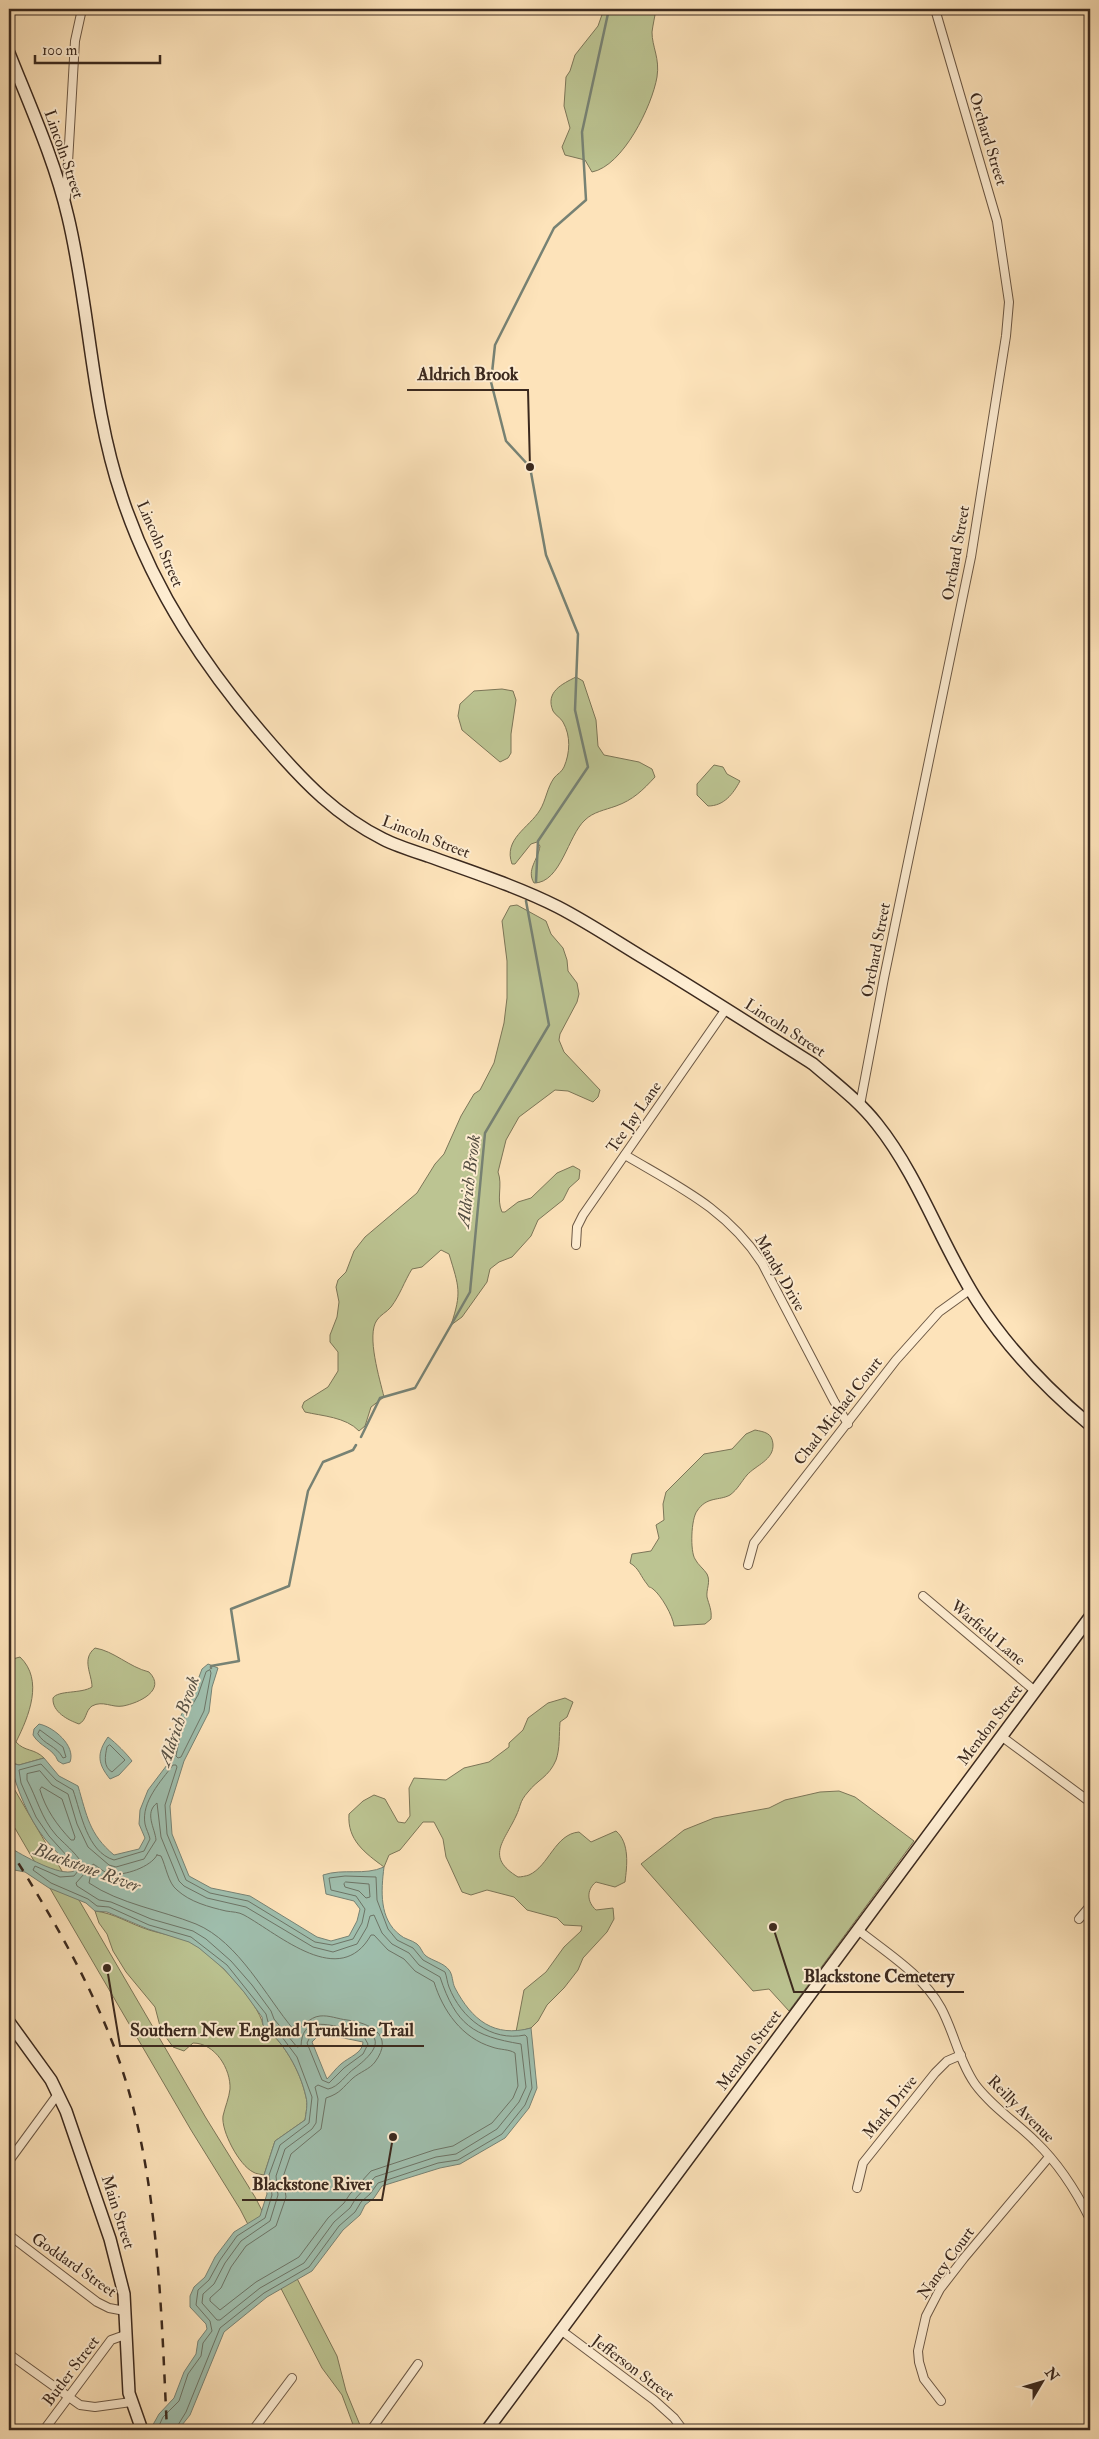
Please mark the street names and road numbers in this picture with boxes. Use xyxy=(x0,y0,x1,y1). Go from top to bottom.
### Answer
street label: Orchard Street xyxy=(964,90,1012,188)
street label: Lincoln Street xyxy=(40,107,88,201)
street label: Lincoln Street xyxy=(132,498,188,590)
street label: Orchard Street xyxy=(938,504,974,602)
street label: Lincoln Street xyxy=(379,811,473,863)
street label: Orchard Street xyxy=(857,901,895,999)
street label: Lincoln Street xyxy=(741,994,829,1062)
street label: Tee Jay Lane xyxy=(602,1077,667,1157)
street label: Mandy Drive xyxy=(750,1231,810,1315)
street label: Chad Michael Court xyxy=(789,1353,887,1469)
street label: Warfield Lane xyxy=(946,1595,1030,1670)
street label: Mendon Street xyxy=(953,1681,1027,1769)
street label: Mendon Street xyxy=(712,2006,786,2094)
street label: Mark Drive xyxy=(858,2071,922,2143)
street label: Reilly Avenue xyxy=(983,2071,1059,2147)
street label: Main Street xyxy=(97,2173,139,2251)
street label: Nancy Court xyxy=(913,2223,979,2303)
street label: Goddard Street xyxy=(28,2228,120,2302)
street label: Jefferson Street xyxy=(586,2330,678,2406)
street label: Butler Street xyxy=(38,2332,104,2410)

